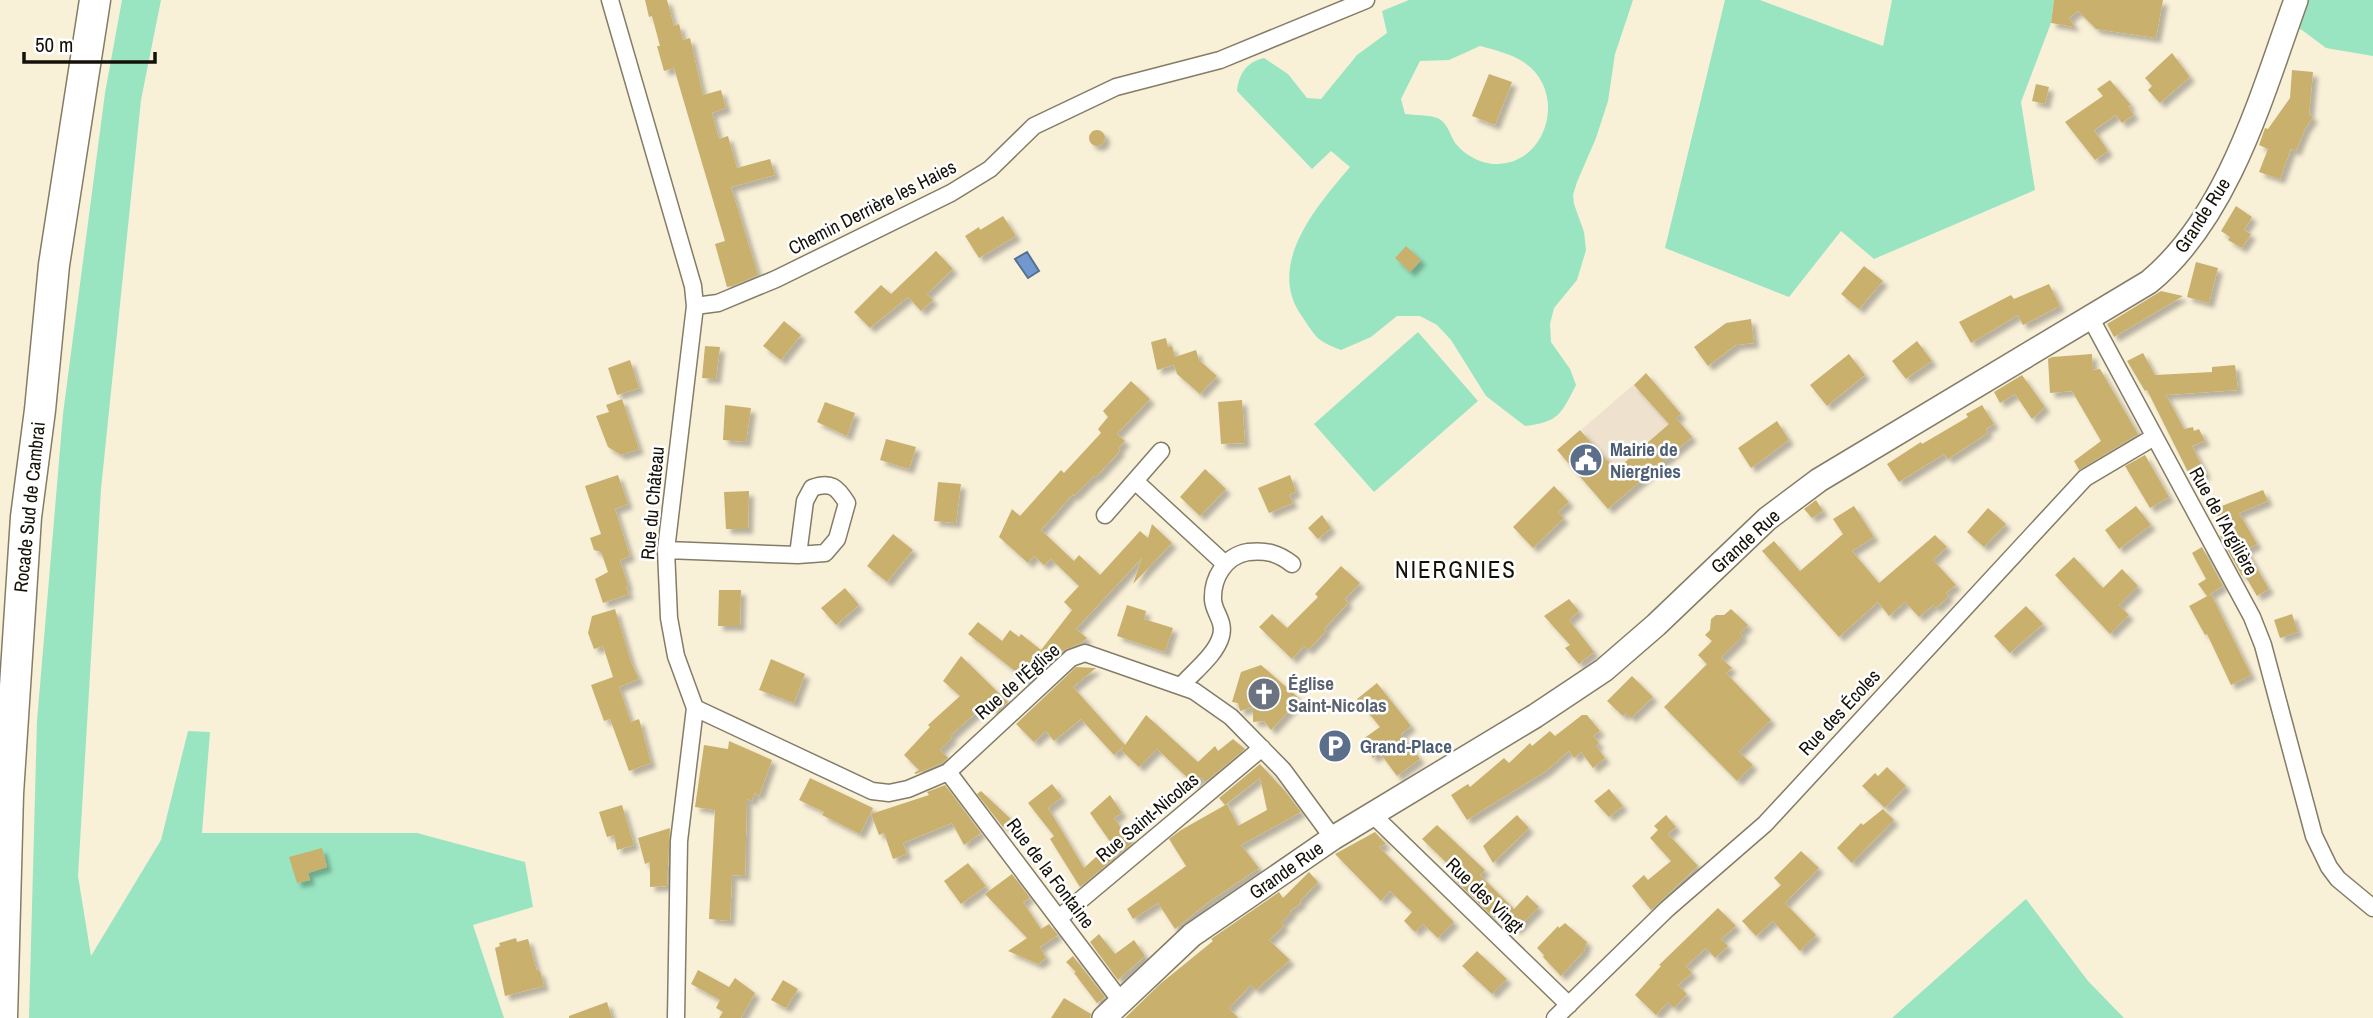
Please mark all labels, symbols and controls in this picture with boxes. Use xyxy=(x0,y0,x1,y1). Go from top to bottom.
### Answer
scale bar xyxy=(24,21,156,65)
text: 50 m xyxy=(35,30,73,59)
street label: Chemin Derrière les Haies xyxy=(784,153,961,261)
street label: Grande Rue xyxy=(2168,172,2236,258)
street label: Rocade Sud de Cambrai xyxy=(7,420,51,594)
place label: Mairie de Niergnies xyxy=(1610,436,1681,484)
public building icon: Mairie de Niergnies xyxy=(1567,441,1605,479)
street label: Rue du Château xyxy=(634,445,670,561)
street label: Rue de l'Argilière xyxy=(2184,462,2264,580)
street label: Grande Rue xyxy=(1705,503,1785,579)
district label: NIERGNIES xyxy=(1395,554,1517,585)
street label: Rue de l'Église xyxy=(969,637,1065,725)
street label: Rue des Écoles xyxy=(1792,663,1886,761)
place label: Église Saint-Nicolas xyxy=(1288,670,1387,718)
church icon: Église Saint-Nicolas xyxy=(1245,675,1283,713)
parking icon: Grand-Place xyxy=(1316,727,1354,765)
place label: Grand-Place xyxy=(1360,733,1452,759)
street label: Rue Saint-Nicolas xyxy=(1090,766,1204,868)
street label: Rue de la Fontaine xyxy=(1001,813,1101,933)
street label: Grande Rue xyxy=(1244,835,1328,905)
street label: Rue des Vingt xyxy=(1441,851,1530,939)

